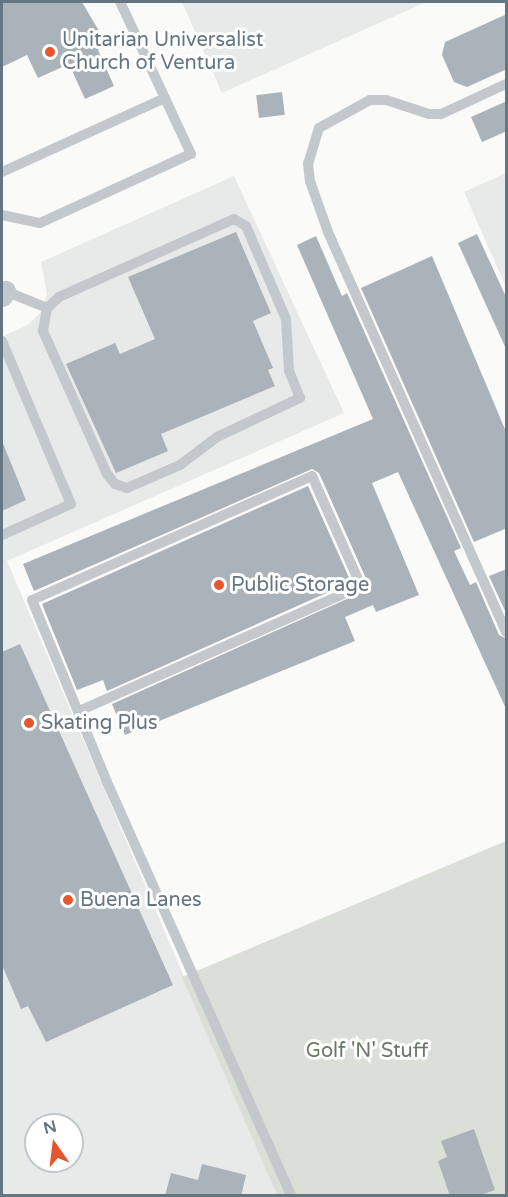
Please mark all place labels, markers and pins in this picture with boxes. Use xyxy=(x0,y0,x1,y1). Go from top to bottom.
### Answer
place label: Unitarian Universalist Church of Ventura xyxy=(62,28,263,75)
marker: Unitarian Universalist Church of Ventura xyxy=(43,45,57,59)
place label: Public Storage xyxy=(231,573,369,597)
marker: Public Storage xyxy=(212,578,226,592)
place label: Skating Plus xyxy=(41,711,158,735)
marker: Skating Plus xyxy=(22,716,36,730)
place label: Buena Lanes xyxy=(80,888,202,912)
marker: Buena Lanes xyxy=(61,893,75,907)

